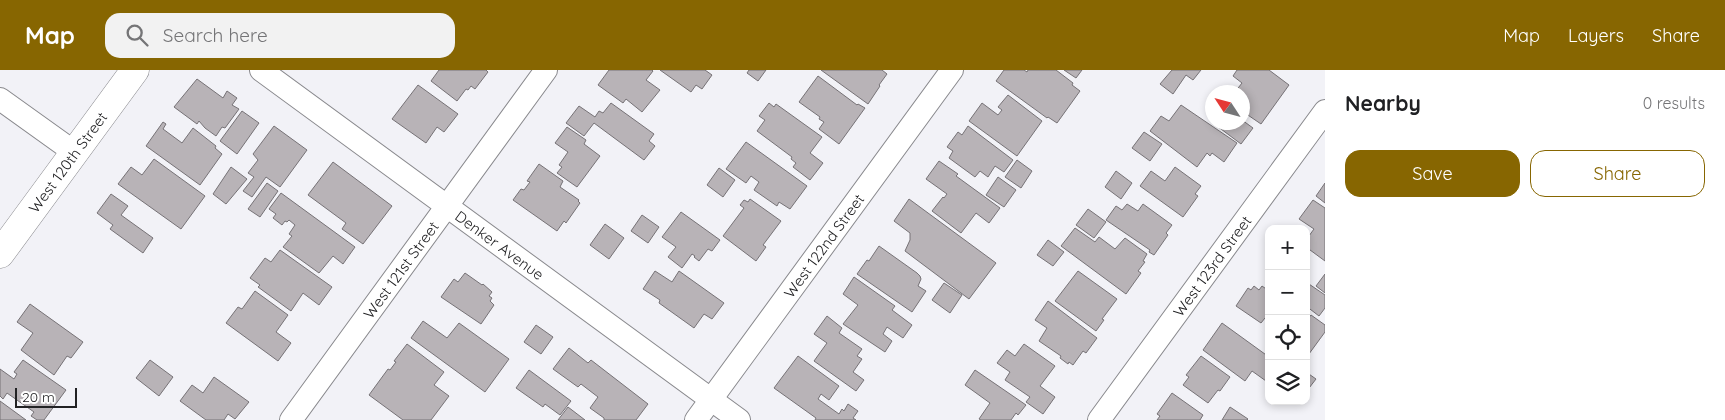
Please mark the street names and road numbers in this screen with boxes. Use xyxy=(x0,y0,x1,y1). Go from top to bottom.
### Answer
street label: West 120th Street xyxy=(24,108,111,216)
street label: West 122nd Street xyxy=(779,190,868,301)
street label: Denker Avenue xyxy=(452,206,548,284)
street label: West 123rd Street xyxy=(1169,212,1255,320)
street label: West 121st Street xyxy=(359,217,442,322)

